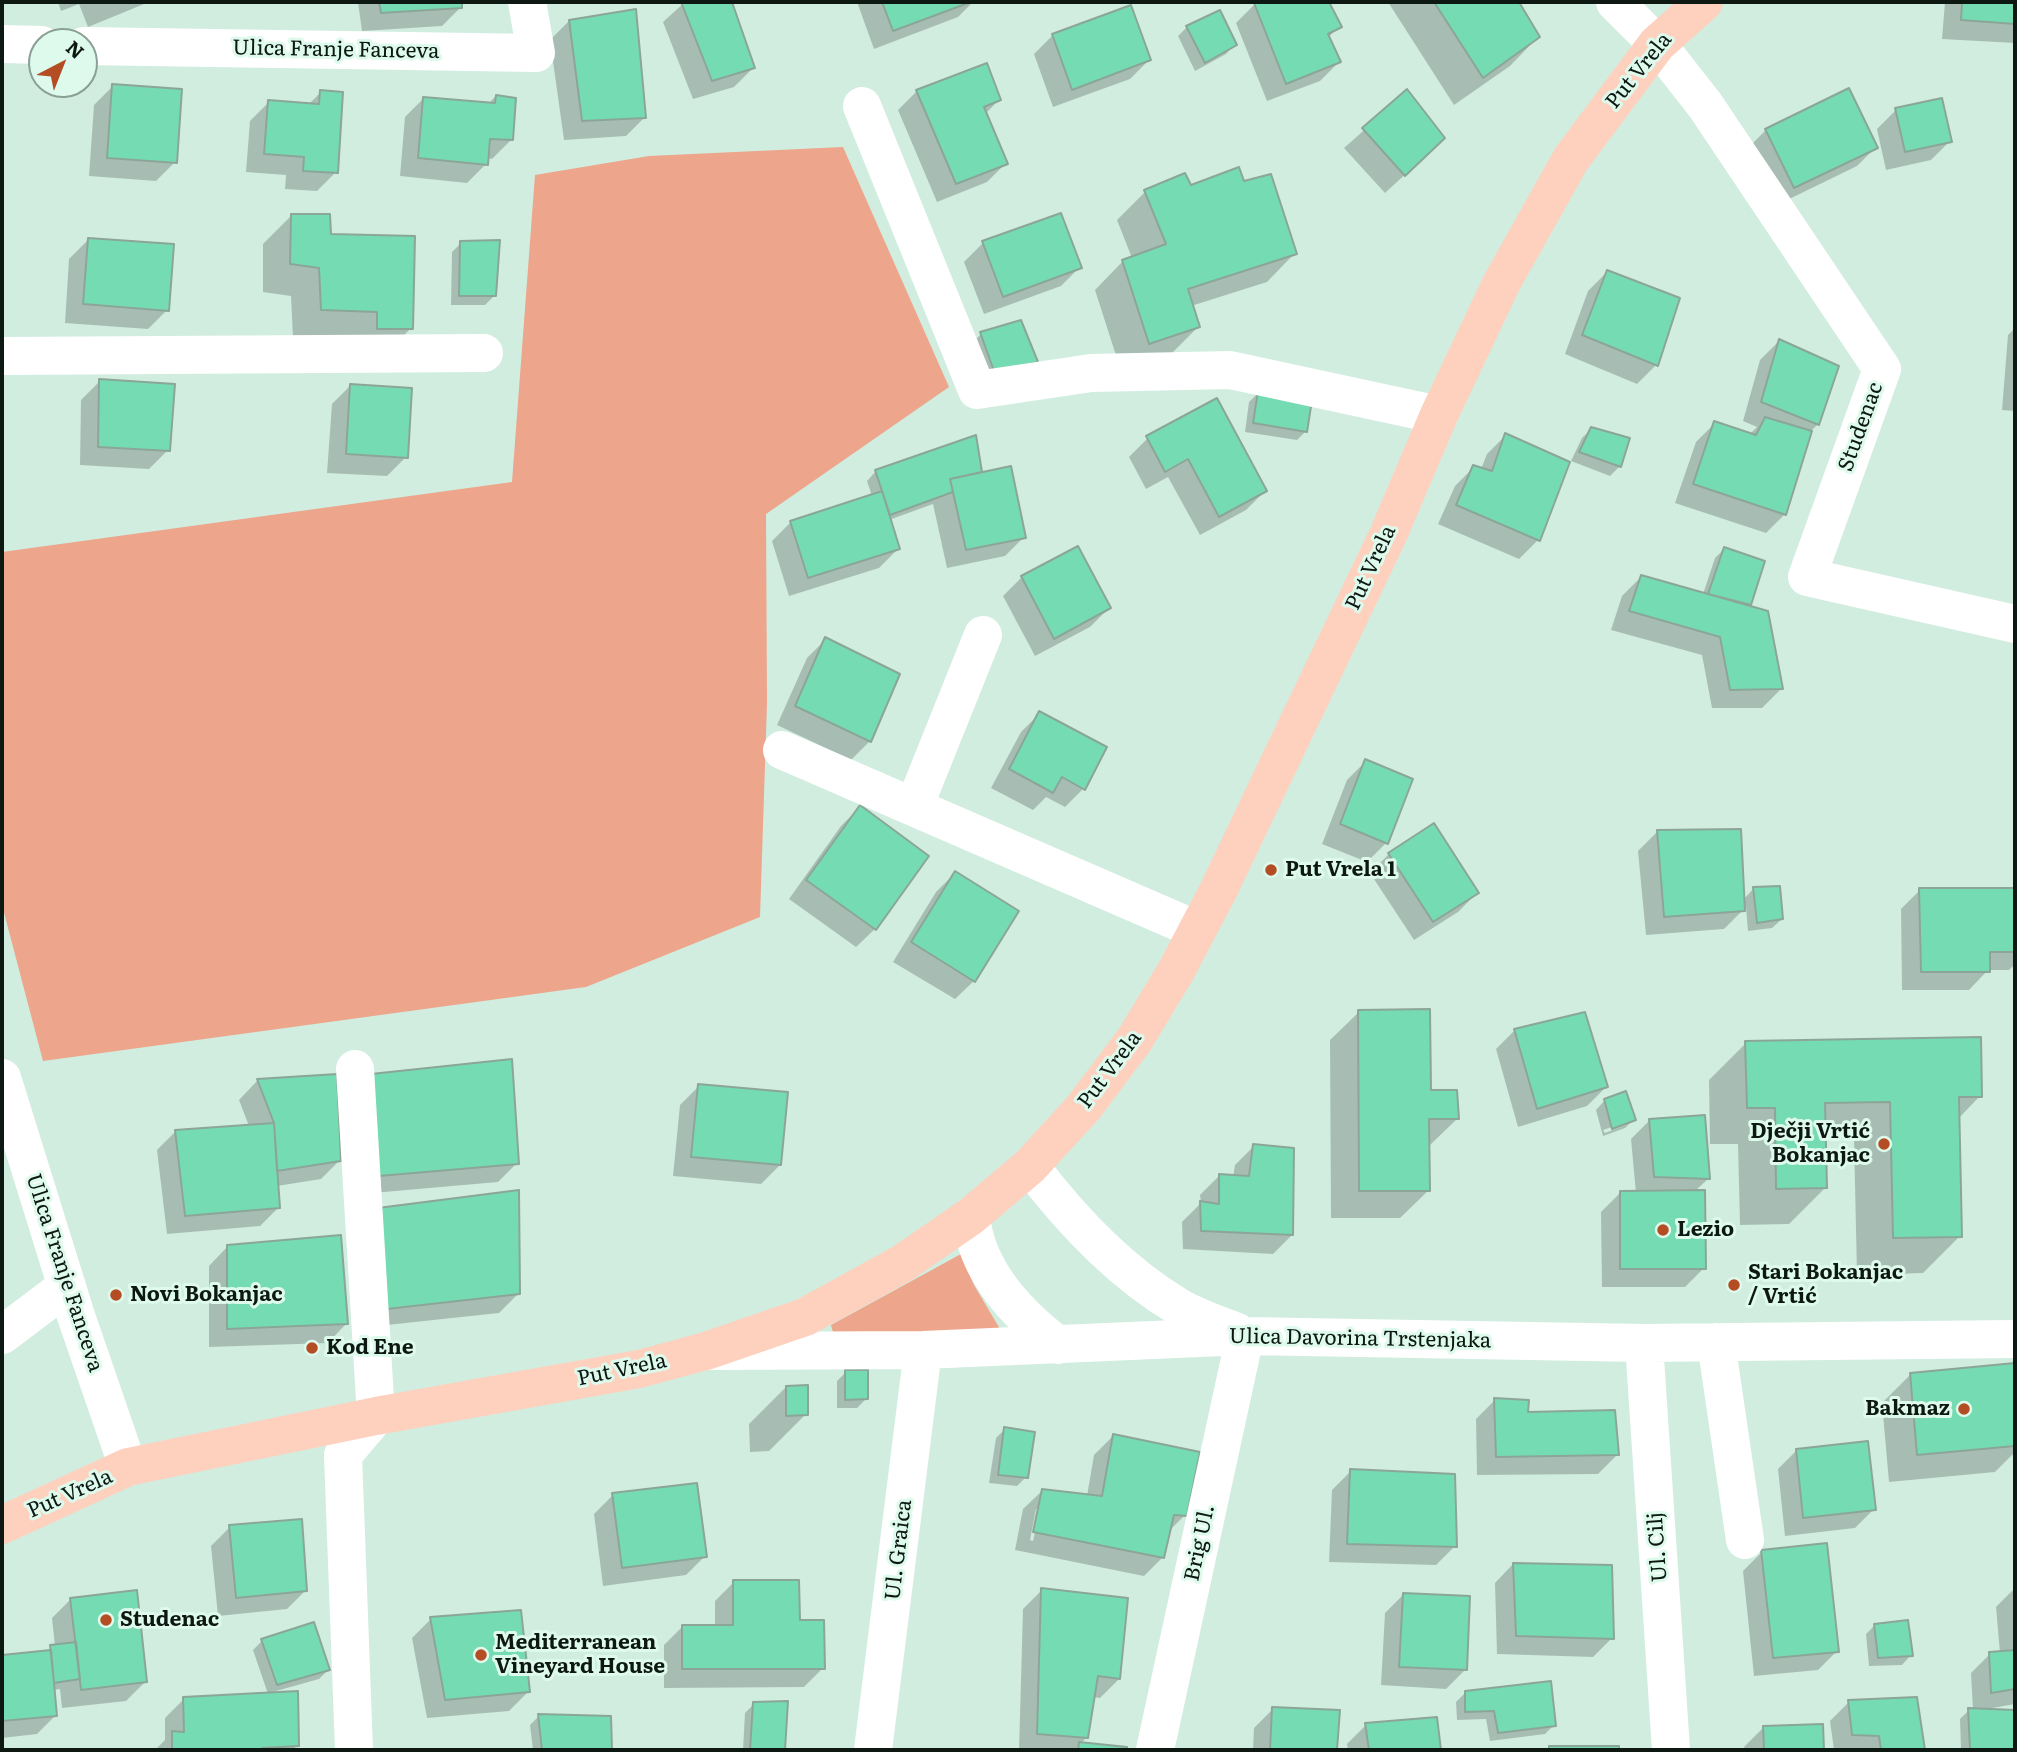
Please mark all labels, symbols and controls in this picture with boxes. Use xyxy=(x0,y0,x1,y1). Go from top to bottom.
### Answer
north arrow xyxy=(28,28,98,98)
street label: Put Vrela xyxy=(1601,28,1677,114)
text: N xyxy=(60,33,91,65)
street label: Ulica Franje Fanceva xyxy=(232,36,440,64)
street label: Studenac xyxy=(1833,379,1889,475)
street label: Put Vrela xyxy=(1340,522,1402,614)
place label: Put Vrela 1 xyxy=(1285,857,1396,883)
marker: Put Vrela 1 xyxy=(1263,862,1279,878)
street label: Put Vrela xyxy=(1073,1026,1147,1114)
place label: Dječji Vrtić Bokanjac xyxy=(1750,1119,1870,1169)
marker: Dječji Vrtić Bokanjac xyxy=(1876,1136,1892,1152)
street label: Ulica Franje Fanceva xyxy=(20,1171,108,1375)
place label: Lezio xyxy=(1677,1217,1734,1243)
marker: Lezio xyxy=(1655,1222,1671,1238)
place label: Stari Bokanjac / Vrtić xyxy=(1748,1260,1903,1310)
marker: Stari Bokanjac / Vrtić xyxy=(1726,1277,1742,1293)
place label: Novi Bokanjac xyxy=(130,1282,283,1308)
marker: Novi Bokanjac xyxy=(108,1287,124,1303)
street label: Ulica Davorina Trstenjaka xyxy=(1229,1324,1491,1354)
place label: Kod Ene xyxy=(326,1335,414,1361)
marker: Kod Ene xyxy=(304,1340,320,1356)
street label: Put Vrela xyxy=(575,1348,669,1392)
place label: Bakmaz xyxy=(1865,1396,1950,1422)
marker: Bakmaz xyxy=(1956,1401,1972,1417)
street label: Put Vrela xyxy=(24,1464,116,1524)
street label: Ul. Graica xyxy=(880,1498,918,1602)
street label: Brig Ul. xyxy=(1180,1502,1220,1584)
street label: Ul. Cilj xyxy=(1643,1511,1673,1583)
place label: Studenac xyxy=(120,1607,219,1633)
marker: Studenac xyxy=(98,1612,114,1628)
place label: Mediterranean Vineyard House xyxy=(495,1630,665,1680)
marker: Mediterranean Vineyard House xyxy=(473,1647,489,1663)

